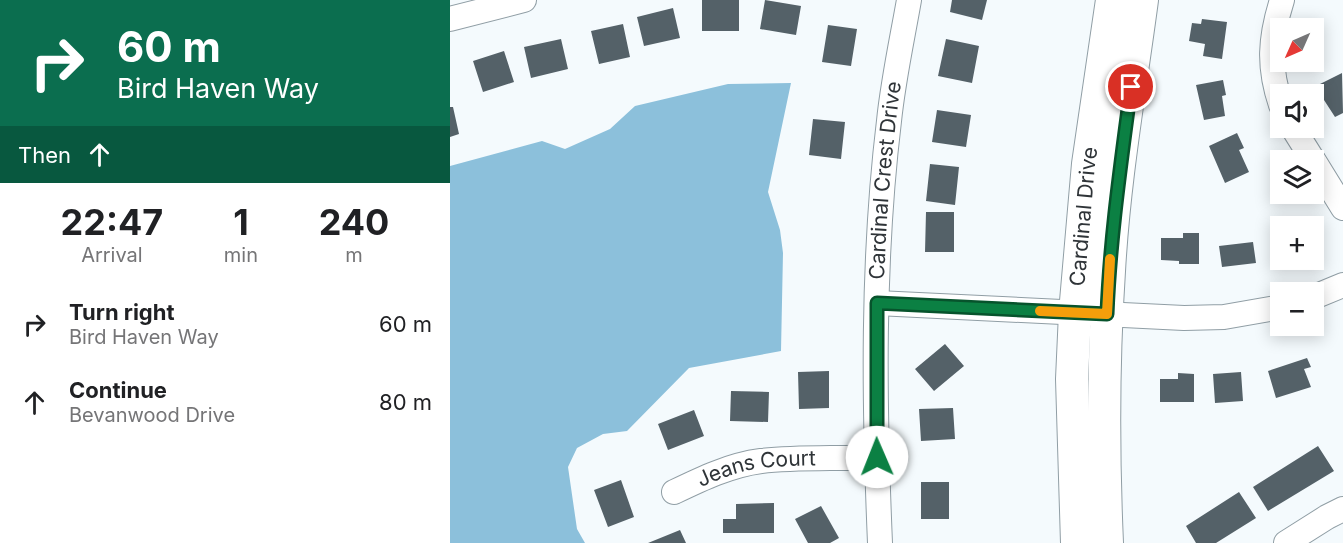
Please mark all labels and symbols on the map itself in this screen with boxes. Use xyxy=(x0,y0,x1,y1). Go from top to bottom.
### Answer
north arrow xyxy=(1270,18,1324,72)
pin xyxy=(1105,61,1156,112)
street label: Cardinal Crest Drive xyxy=(864,79,906,280)
street label: Cardinal Drive xyxy=(1064,145,1102,287)
position arrow xyxy=(845,425,909,489)
street label: Jeans Court xyxy=(693,445,816,492)

